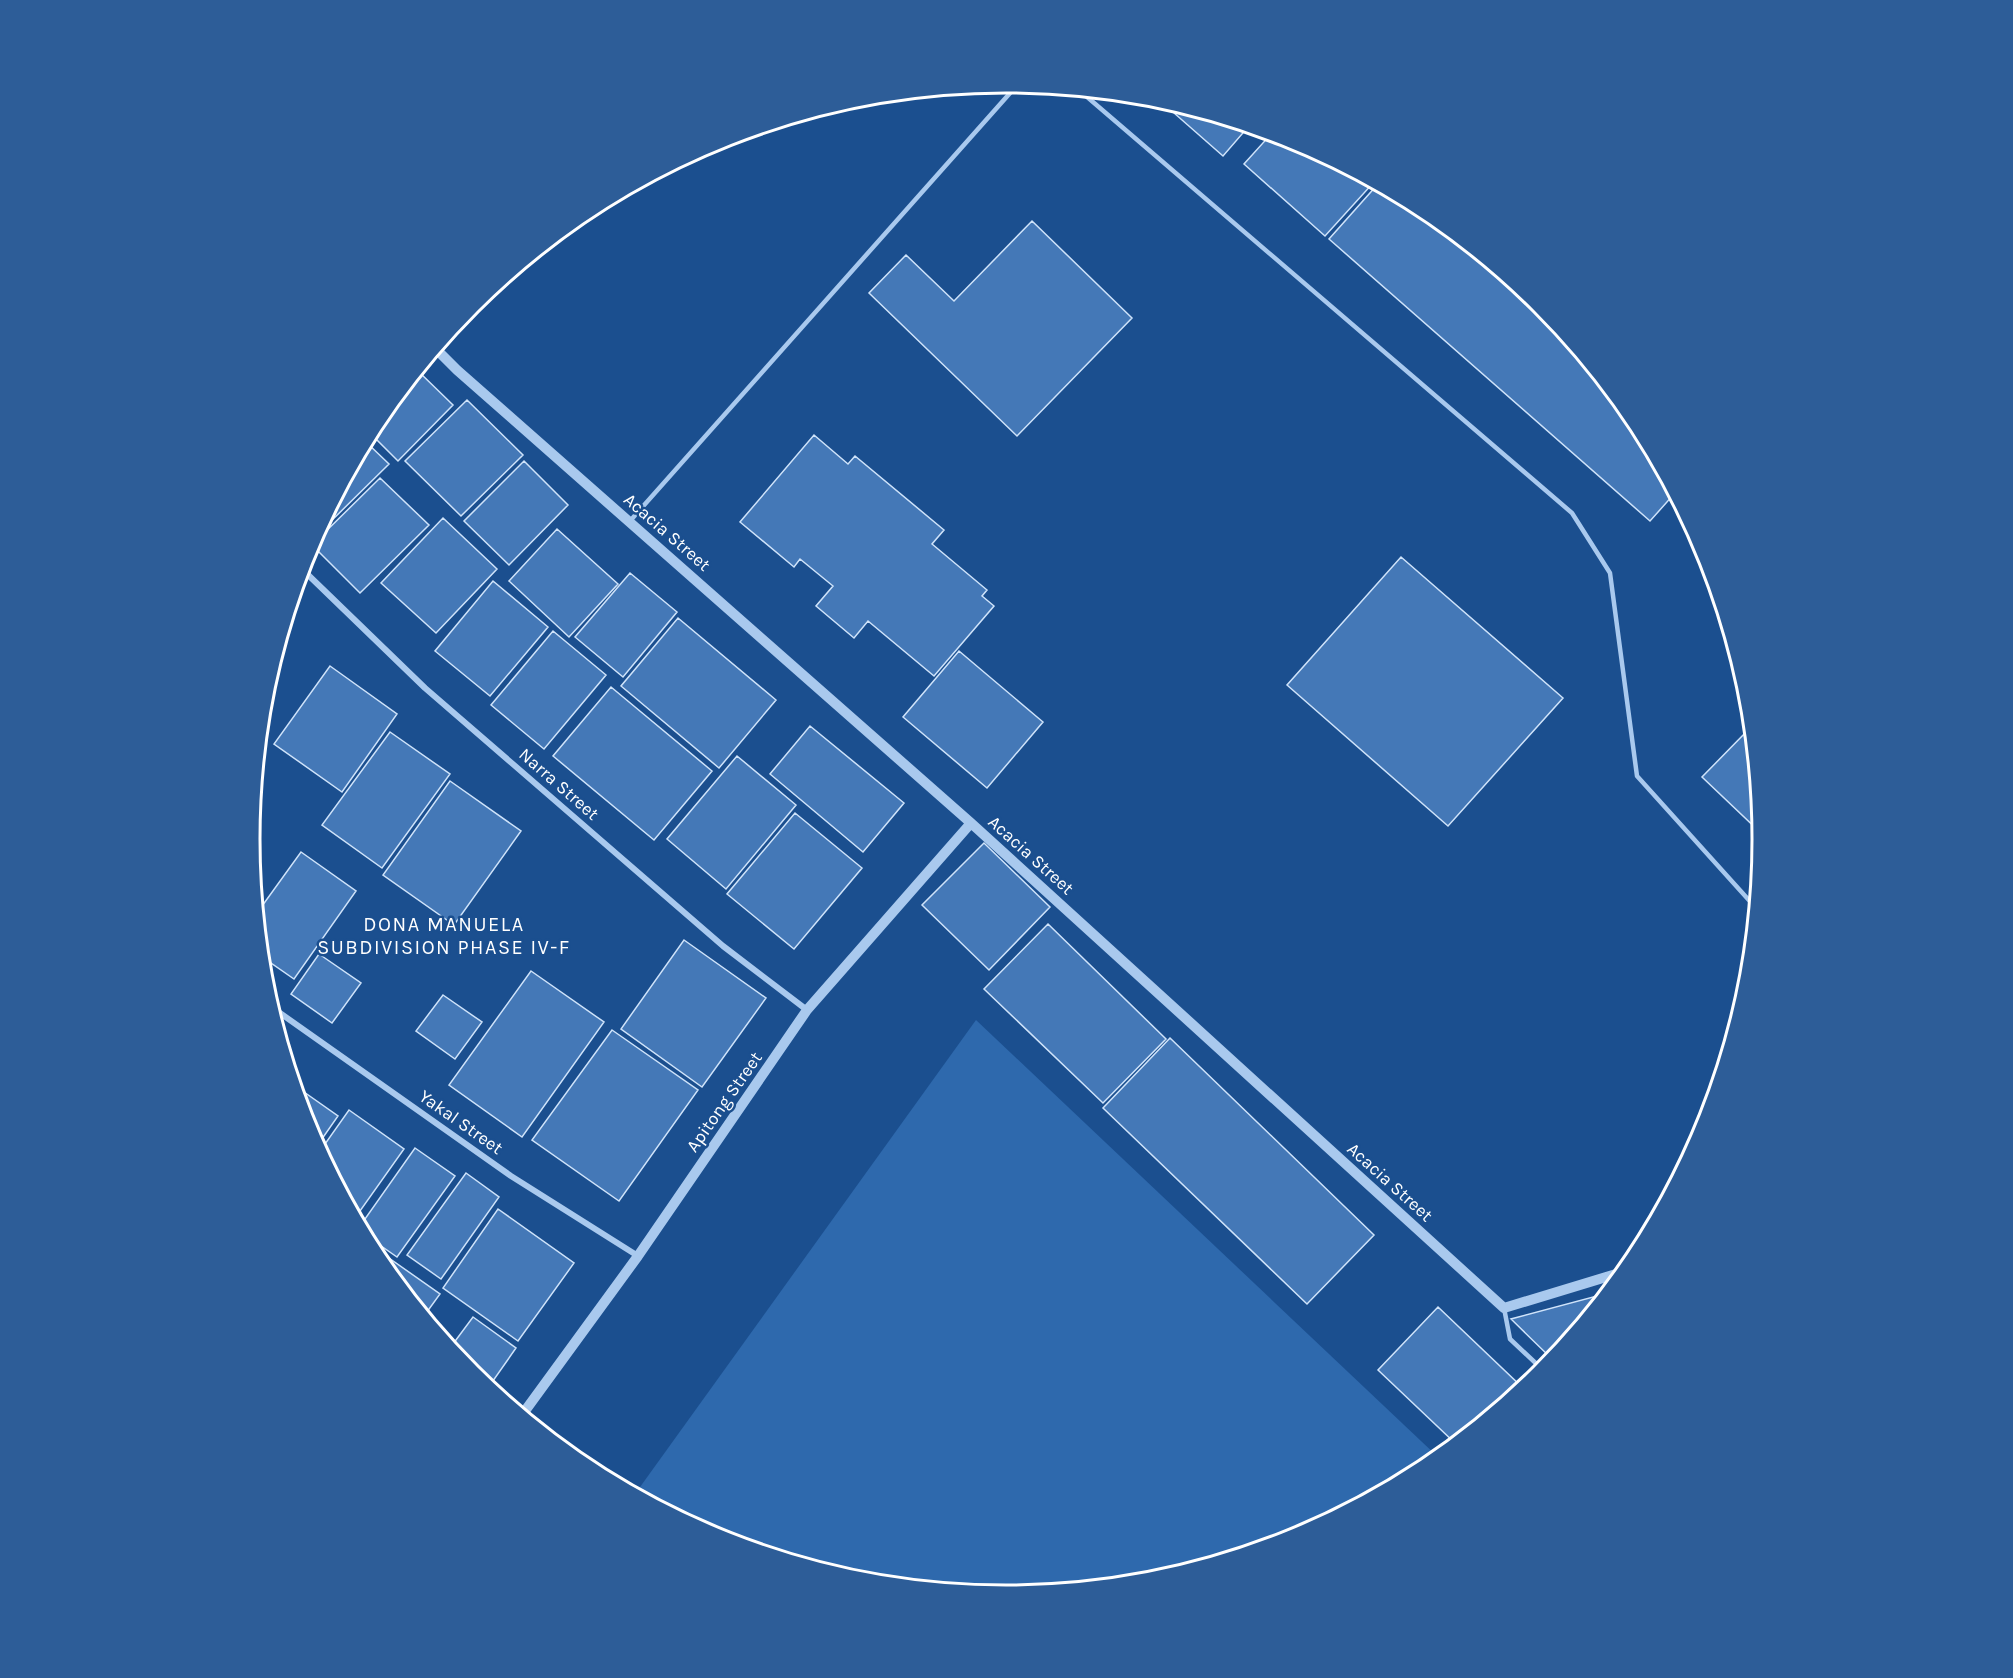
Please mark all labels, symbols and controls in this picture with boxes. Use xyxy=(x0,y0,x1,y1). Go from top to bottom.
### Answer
street label: Acacia Street xyxy=(619,488,715,576)
street label: Narra Street xyxy=(514,743,604,825)
street label: Acacia Street xyxy=(984,811,1079,899)
district label: DONA MANUELA SUBDIVISION PHASE IV-F xyxy=(317,913,571,959)
street label: Apitong Street xyxy=(681,1047,767,1156)
street label: Yakal Street xyxy=(415,1085,507,1159)
street label: Acacia Street xyxy=(1343,1138,1438,1226)

